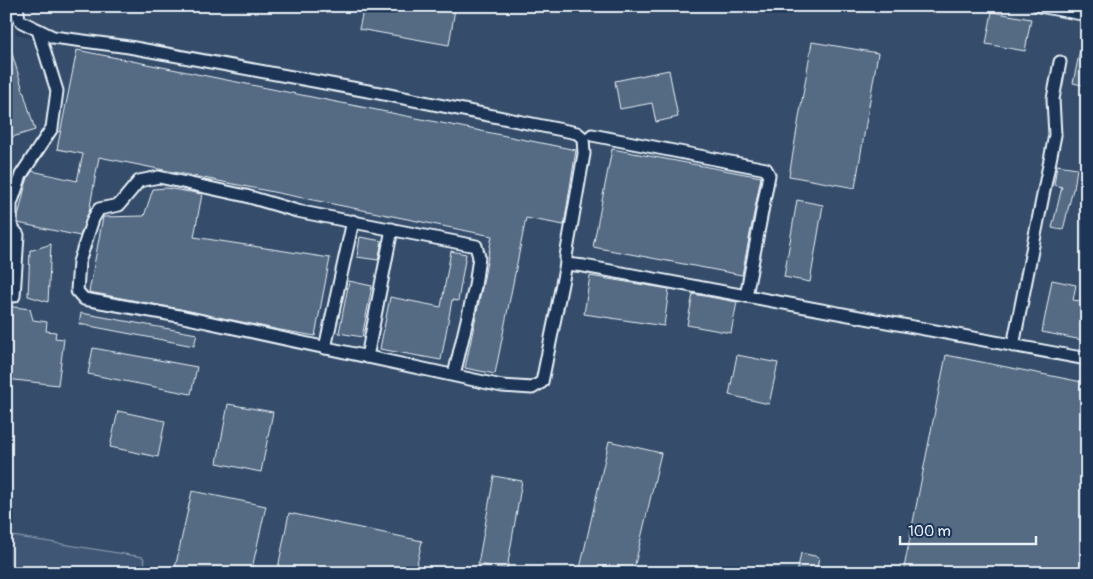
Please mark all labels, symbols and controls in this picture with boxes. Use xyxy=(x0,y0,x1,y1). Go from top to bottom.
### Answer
scale bar xyxy=(900,514,1037,546)
text: 100 m xyxy=(908,522,951,541)

